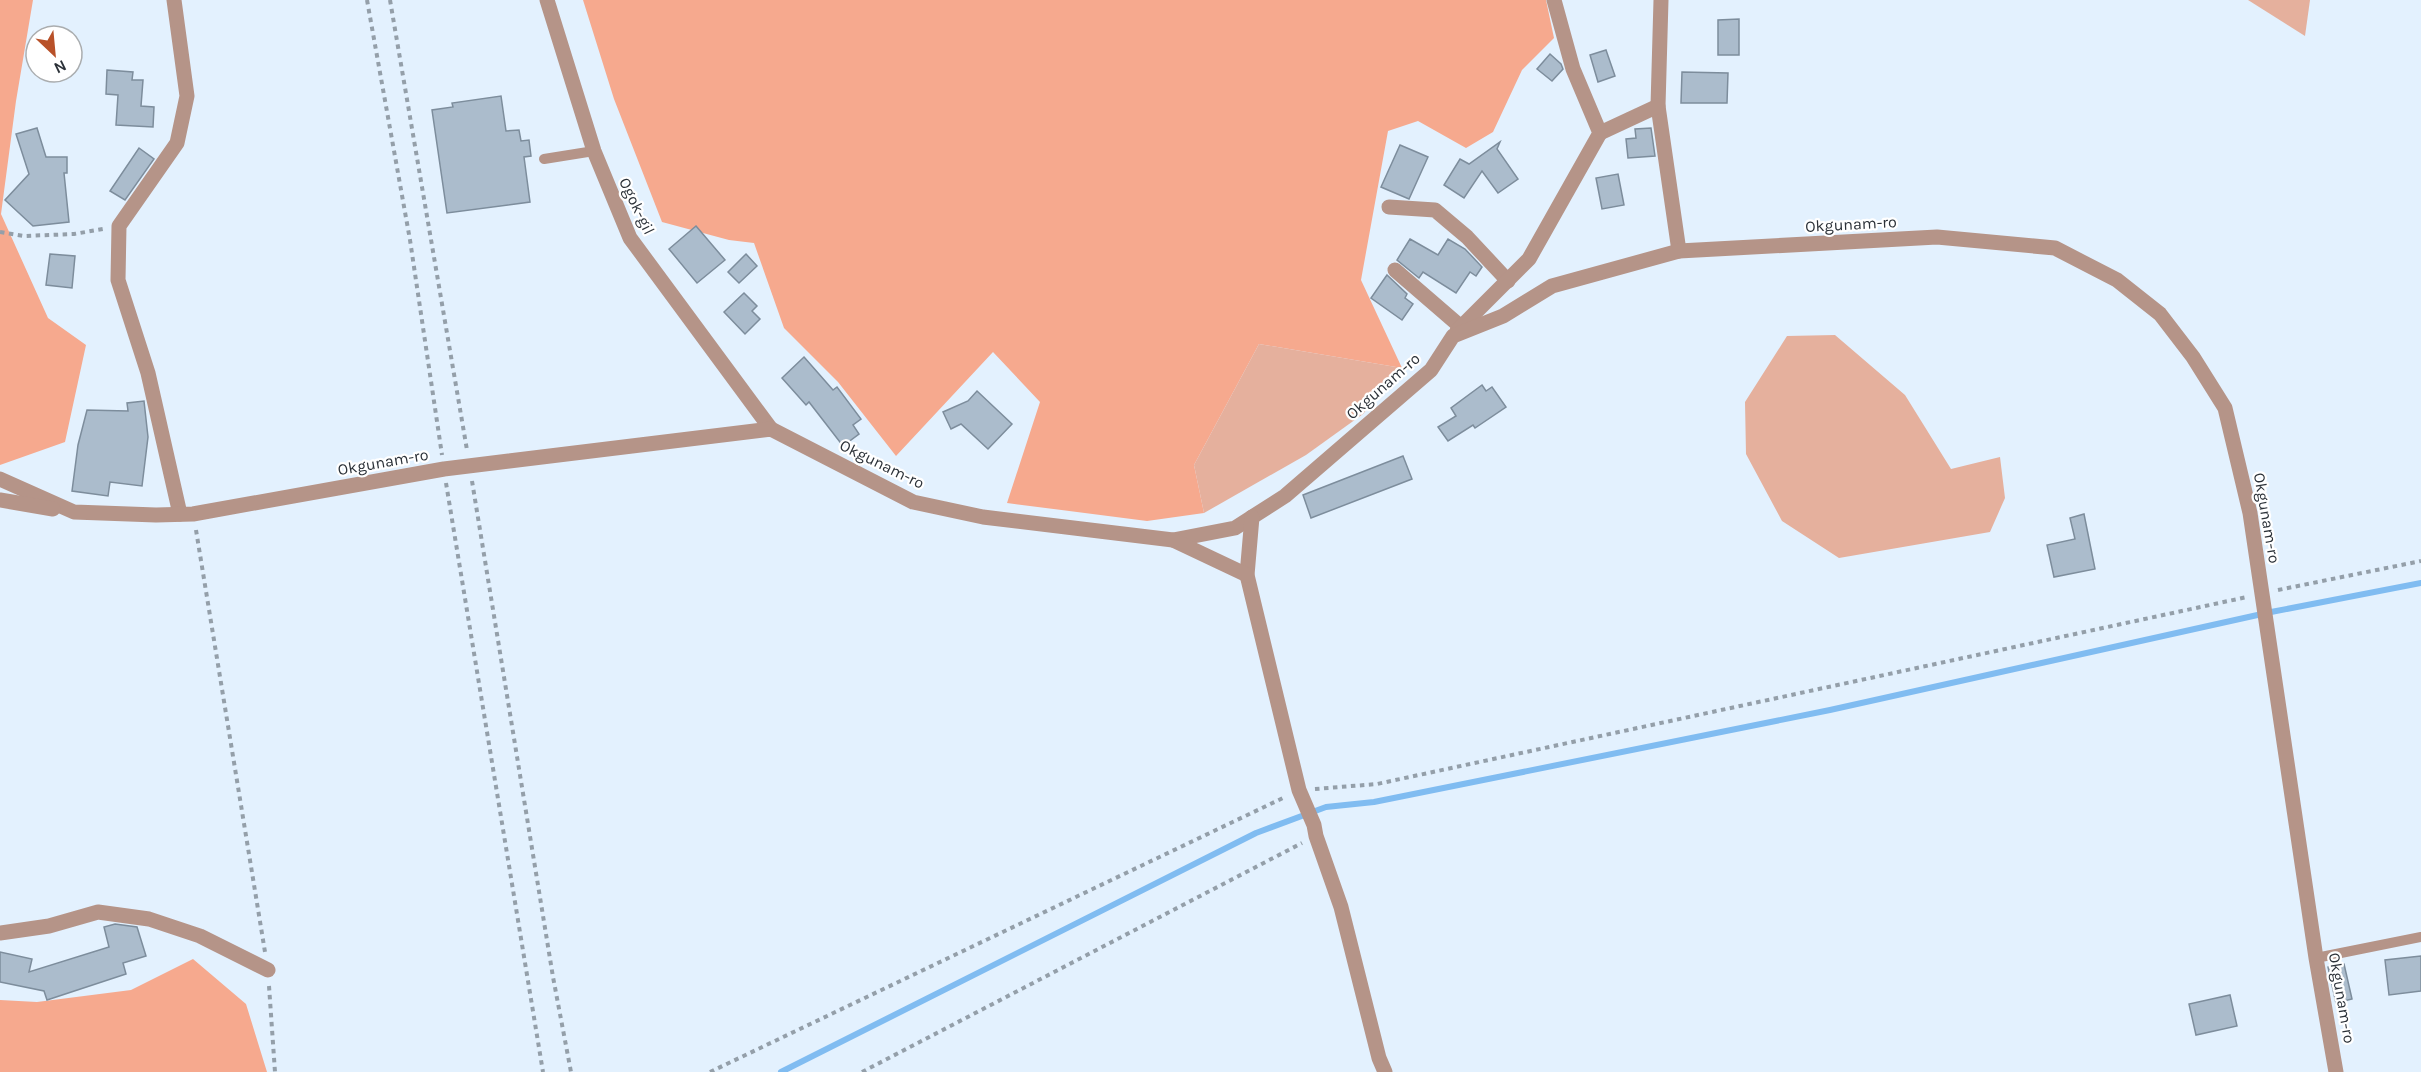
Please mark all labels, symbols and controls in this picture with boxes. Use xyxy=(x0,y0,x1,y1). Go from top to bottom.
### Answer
north arrow xyxy=(24,24,84,84)
text: N xyxy=(51,56,70,78)
street label: Ogok-gil xyxy=(615,174,659,238)
street label: Okgunam-ro xyxy=(1805,212,1897,236)
street label: Okgunam-ro xyxy=(1342,349,1424,423)
street label: Okgunam-ro xyxy=(837,435,927,493)
street label: Okgunam-ro xyxy=(336,445,430,479)
street label: Okgunam-ro xyxy=(2250,471,2284,565)
street label: Okgunam-ro xyxy=(2325,951,2359,1045)

